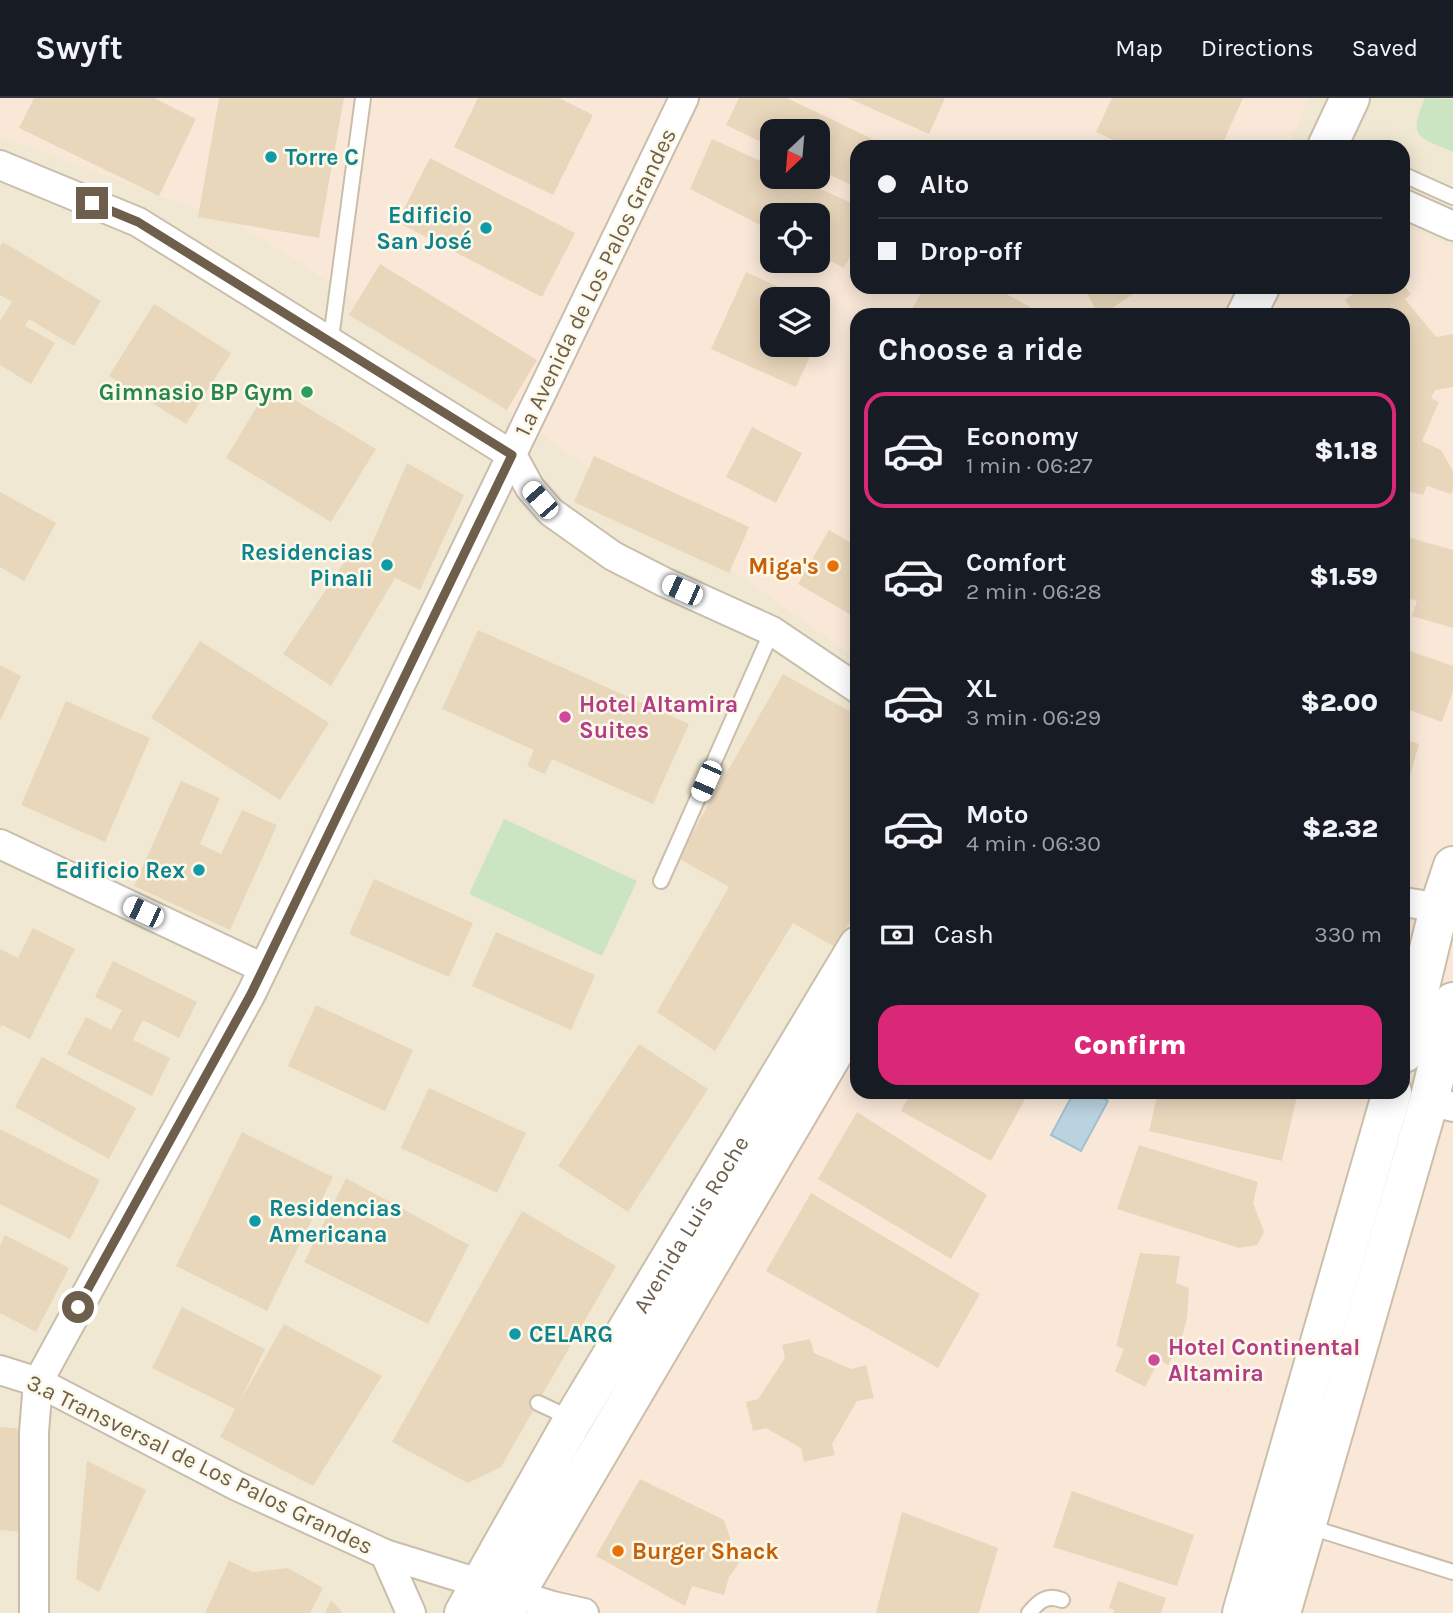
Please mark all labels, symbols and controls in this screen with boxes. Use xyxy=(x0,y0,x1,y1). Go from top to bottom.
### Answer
text: Swyft xyxy=(35,29,123,67)
text: Map xyxy=(1115,34,1163,62)
text: Directions xyxy=(1201,34,1314,62)
text: Saved xyxy=(1352,34,1418,62)
north arrow xyxy=(760,119,830,189)
map controls xyxy=(760,119,830,357)
street label: 1.ª Avenida de Los Palos Grandes xyxy=(509,124,682,441)
place label: Torre C xyxy=(285,144,359,171)
marker: Torre C xyxy=(263,149,279,165)
text: Alto xyxy=(920,169,969,200)
route end xyxy=(76,187,108,219)
place label: Edificio San José xyxy=(376,202,472,255)
button: locate xyxy=(760,203,830,273)
marker: Edificio San José xyxy=(478,220,494,236)
text: Drop-off xyxy=(920,236,1022,267)
button: layers xyxy=(760,287,830,357)
text: Choose a ride xyxy=(878,331,1083,368)
place label: Gimnasio BP Gym xyxy=(99,379,293,406)
marker: Gimnasio BP Gym xyxy=(299,384,315,400)
icon: car xyxy=(882,419,945,482)
text: Economy xyxy=(966,421,1078,452)
text: $1.18 xyxy=(1314,435,1378,466)
text: 1 min · 06:27 xyxy=(966,452,1093,479)
car xyxy=(519,477,562,523)
place label: Residencias Pinali xyxy=(240,539,373,592)
icon: car xyxy=(882,545,945,608)
text: Comfort xyxy=(966,547,1067,578)
place label: Miga's xyxy=(748,553,819,580)
marker: Residencias Pinali xyxy=(379,557,395,573)
marker: Miga's xyxy=(825,558,841,574)
text: $1.59 xyxy=(1310,561,1378,592)
car xyxy=(659,572,706,608)
text: 2 min · 06:28 xyxy=(966,578,1102,605)
icon: car xyxy=(882,671,945,734)
text: XL xyxy=(966,673,997,704)
text: $2.00 xyxy=(1300,687,1378,718)
place label: Hotel Altamira Suites xyxy=(579,691,738,744)
text: 3 min · 06:29 xyxy=(966,704,1101,731)
marker: Hotel Altamira Suites xyxy=(557,709,573,725)
car xyxy=(688,758,725,804)
icon: car xyxy=(882,797,945,860)
text: Moto xyxy=(966,799,1028,830)
text: $2.32 xyxy=(1302,813,1378,844)
text: 4 min · 06:30 xyxy=(966,830,1101,857)
place label: Edificio Rex xyxy=(56,857,185,884)
marker: Edificio Rex xyxy=(191,862,207,878)
car xyxy=(120,894,167,930)
icon: cash xyxy=(878,916,916,954)
text: Cash xyxy=(934,919,994,950)
text: 330 m xyxy=(1314,921,1382,948)
button: Confirm xyxy=(878,1005,1382,1085)
street label: Avenida Luis Roche xyxy=(627,1131,755,1318)
place label: Residencias Americana xyxy=(269,1195,402,1248)
marker: Residencias Americana xyxy=(247,1213,263,1229)
route start xyxy=(62,1291,94,1323)
place label: CELARG xyxy=(529,1321,613,1348)
marker: CELARG xyxy=(507,1326,523,1342)
place label: Hotel Continental Altamira xyxy=(1168,1334,1360,1387)
marker: Hotel Continental Altamira xyxy=(1146,1352,1162,1368)
street label: 3.ª Transversal de Los Palos Grandes xyxy=(22,1369,377,1560)
place label: Burger Shack xyxy=(632,1538,779,1565)
marker: Burger Shack xyxy=(610,1543,626,1559)

